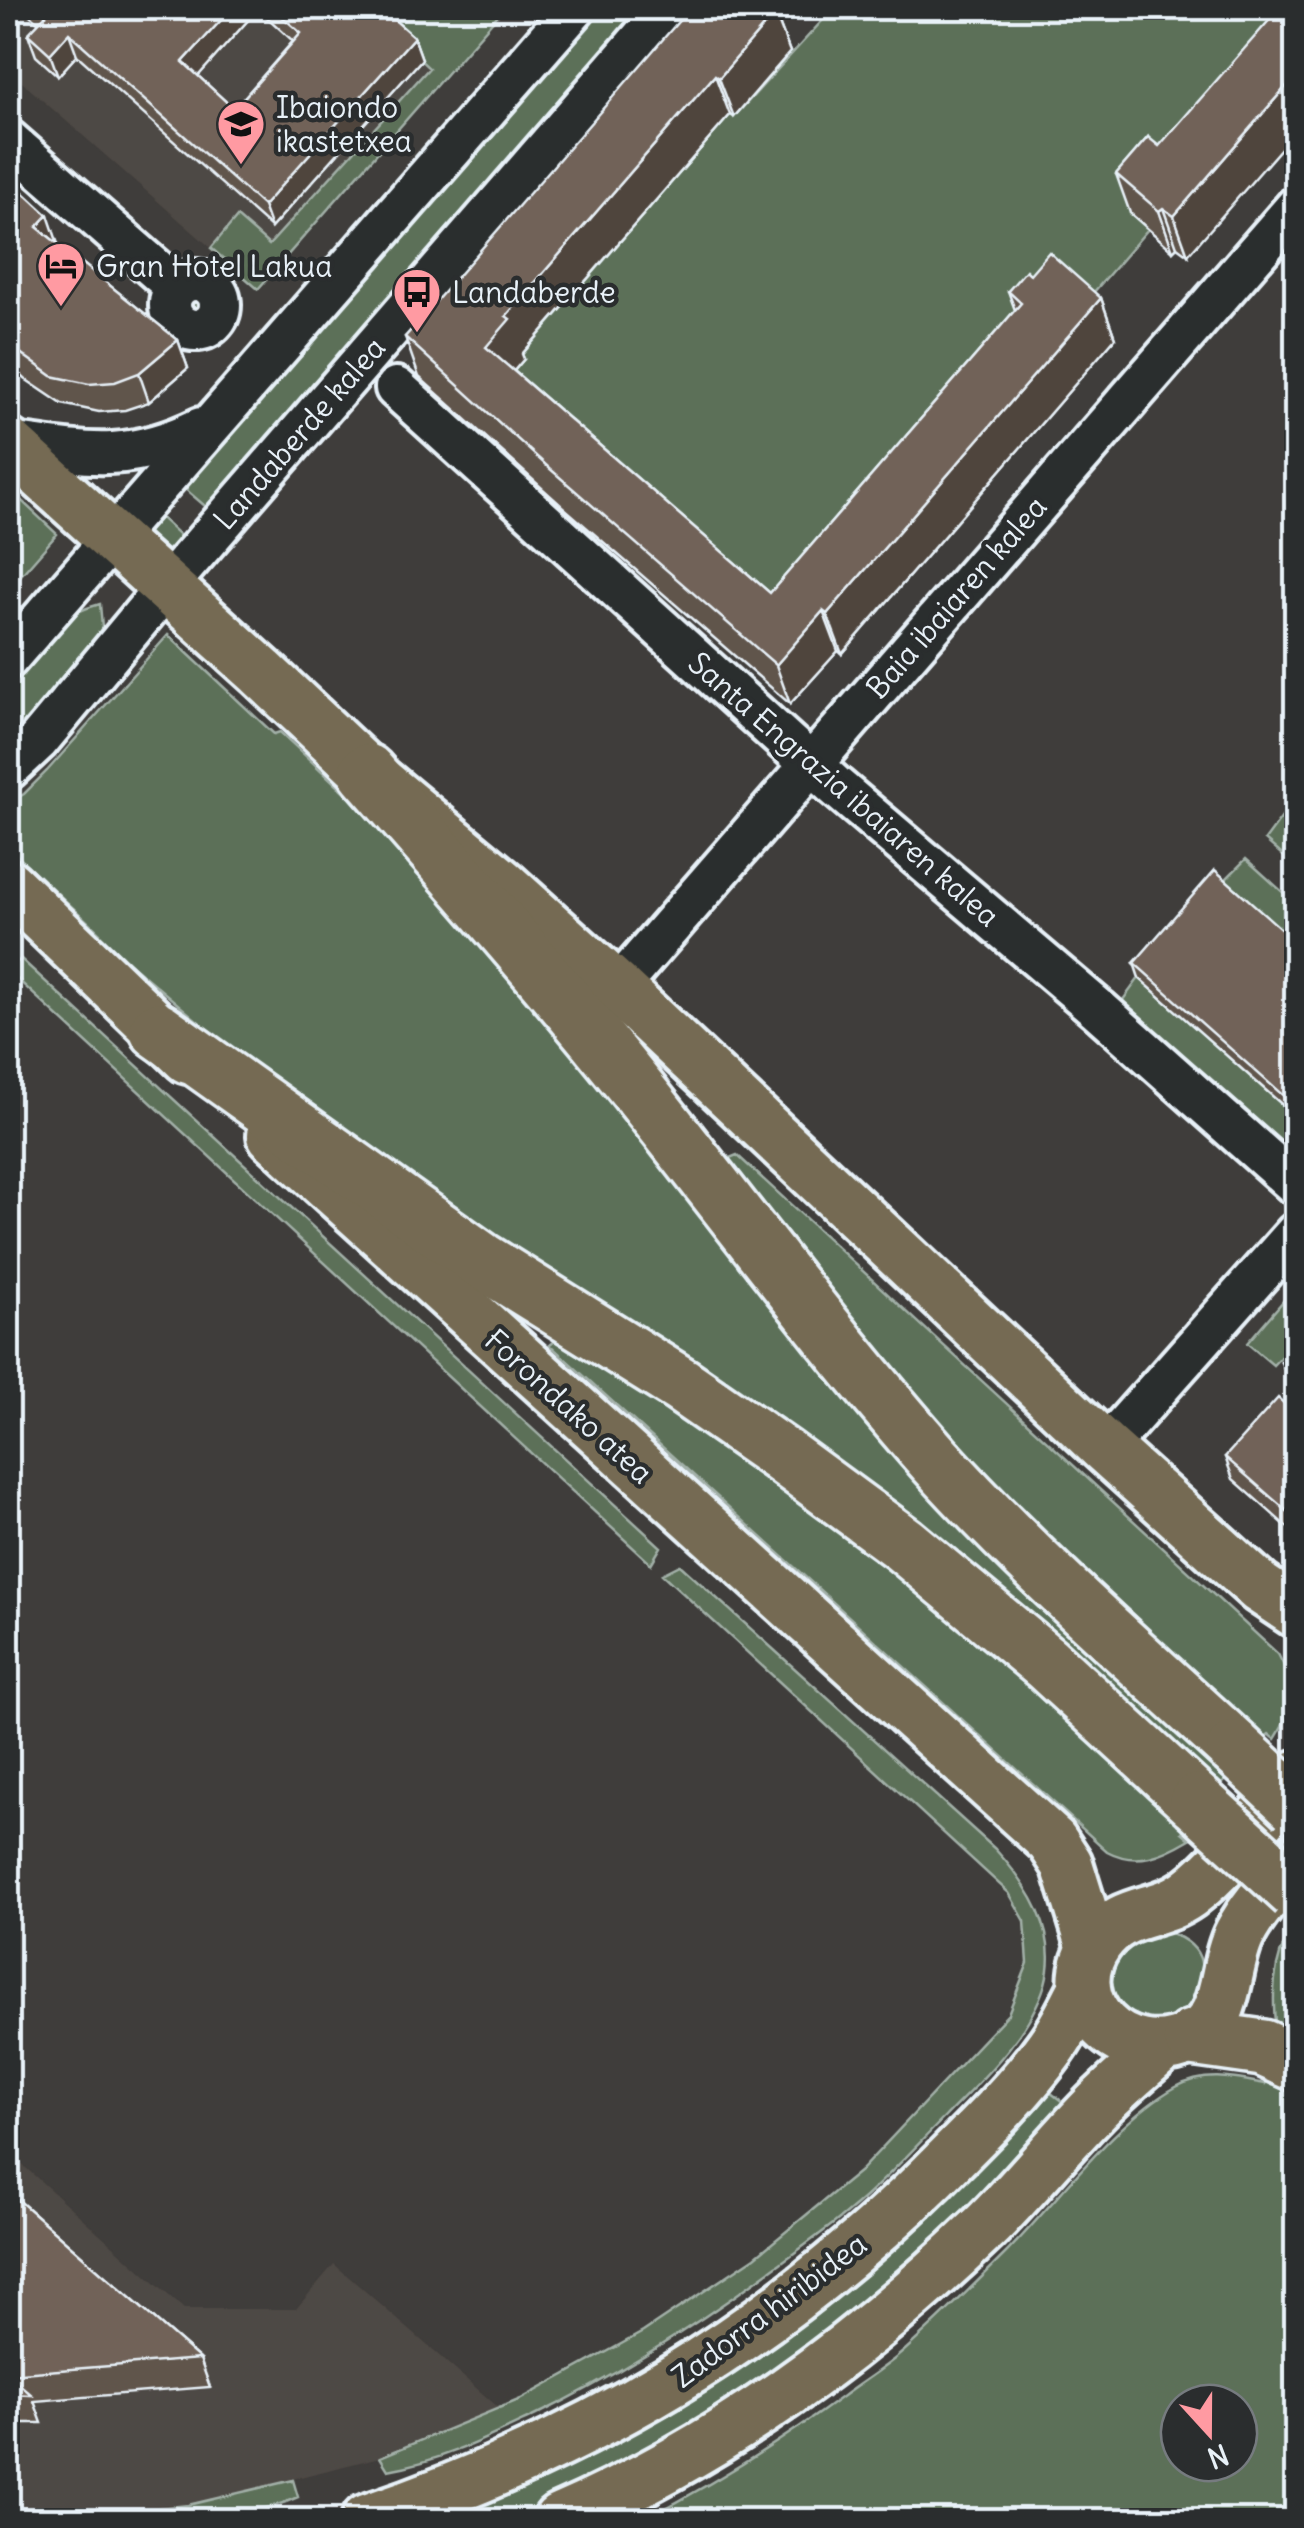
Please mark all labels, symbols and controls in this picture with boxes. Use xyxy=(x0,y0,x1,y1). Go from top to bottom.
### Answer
place label: Ibaiondo ikastetxea xyxy=(276,88,412,160)
school or university icon: Ibaiondo ikastetxea xyxy=(215,98,267,166)
hotel icon: Gran Hotel Lakua xyxy=(35,240,87,308)
place label: Gran Hotel Lakua xyxy=(96,247,332,285)
bus stop icon: Landaberde xyxy=(391,266,443,334)
place label: Landaberde xyxy=(452,273,616,311)
street label: Landaberde kalea xyxy=(205,329,393,537)
street label: Baia ibaiaren kalea xyxy=(858,488,1054,706)
street label: Santa Engrazia ibaiaren kalea xyxy=(681,644,1007,934)
street label: Forondako atea xyxy=(477,1321,661,1491)
street label: Zadorra hiribidea xyxy=(664,2225,874,2395)
north arrow xyxy=(1159,2383,1259,2483)
text: N xyxy=(1202,2436,1233,2477)

